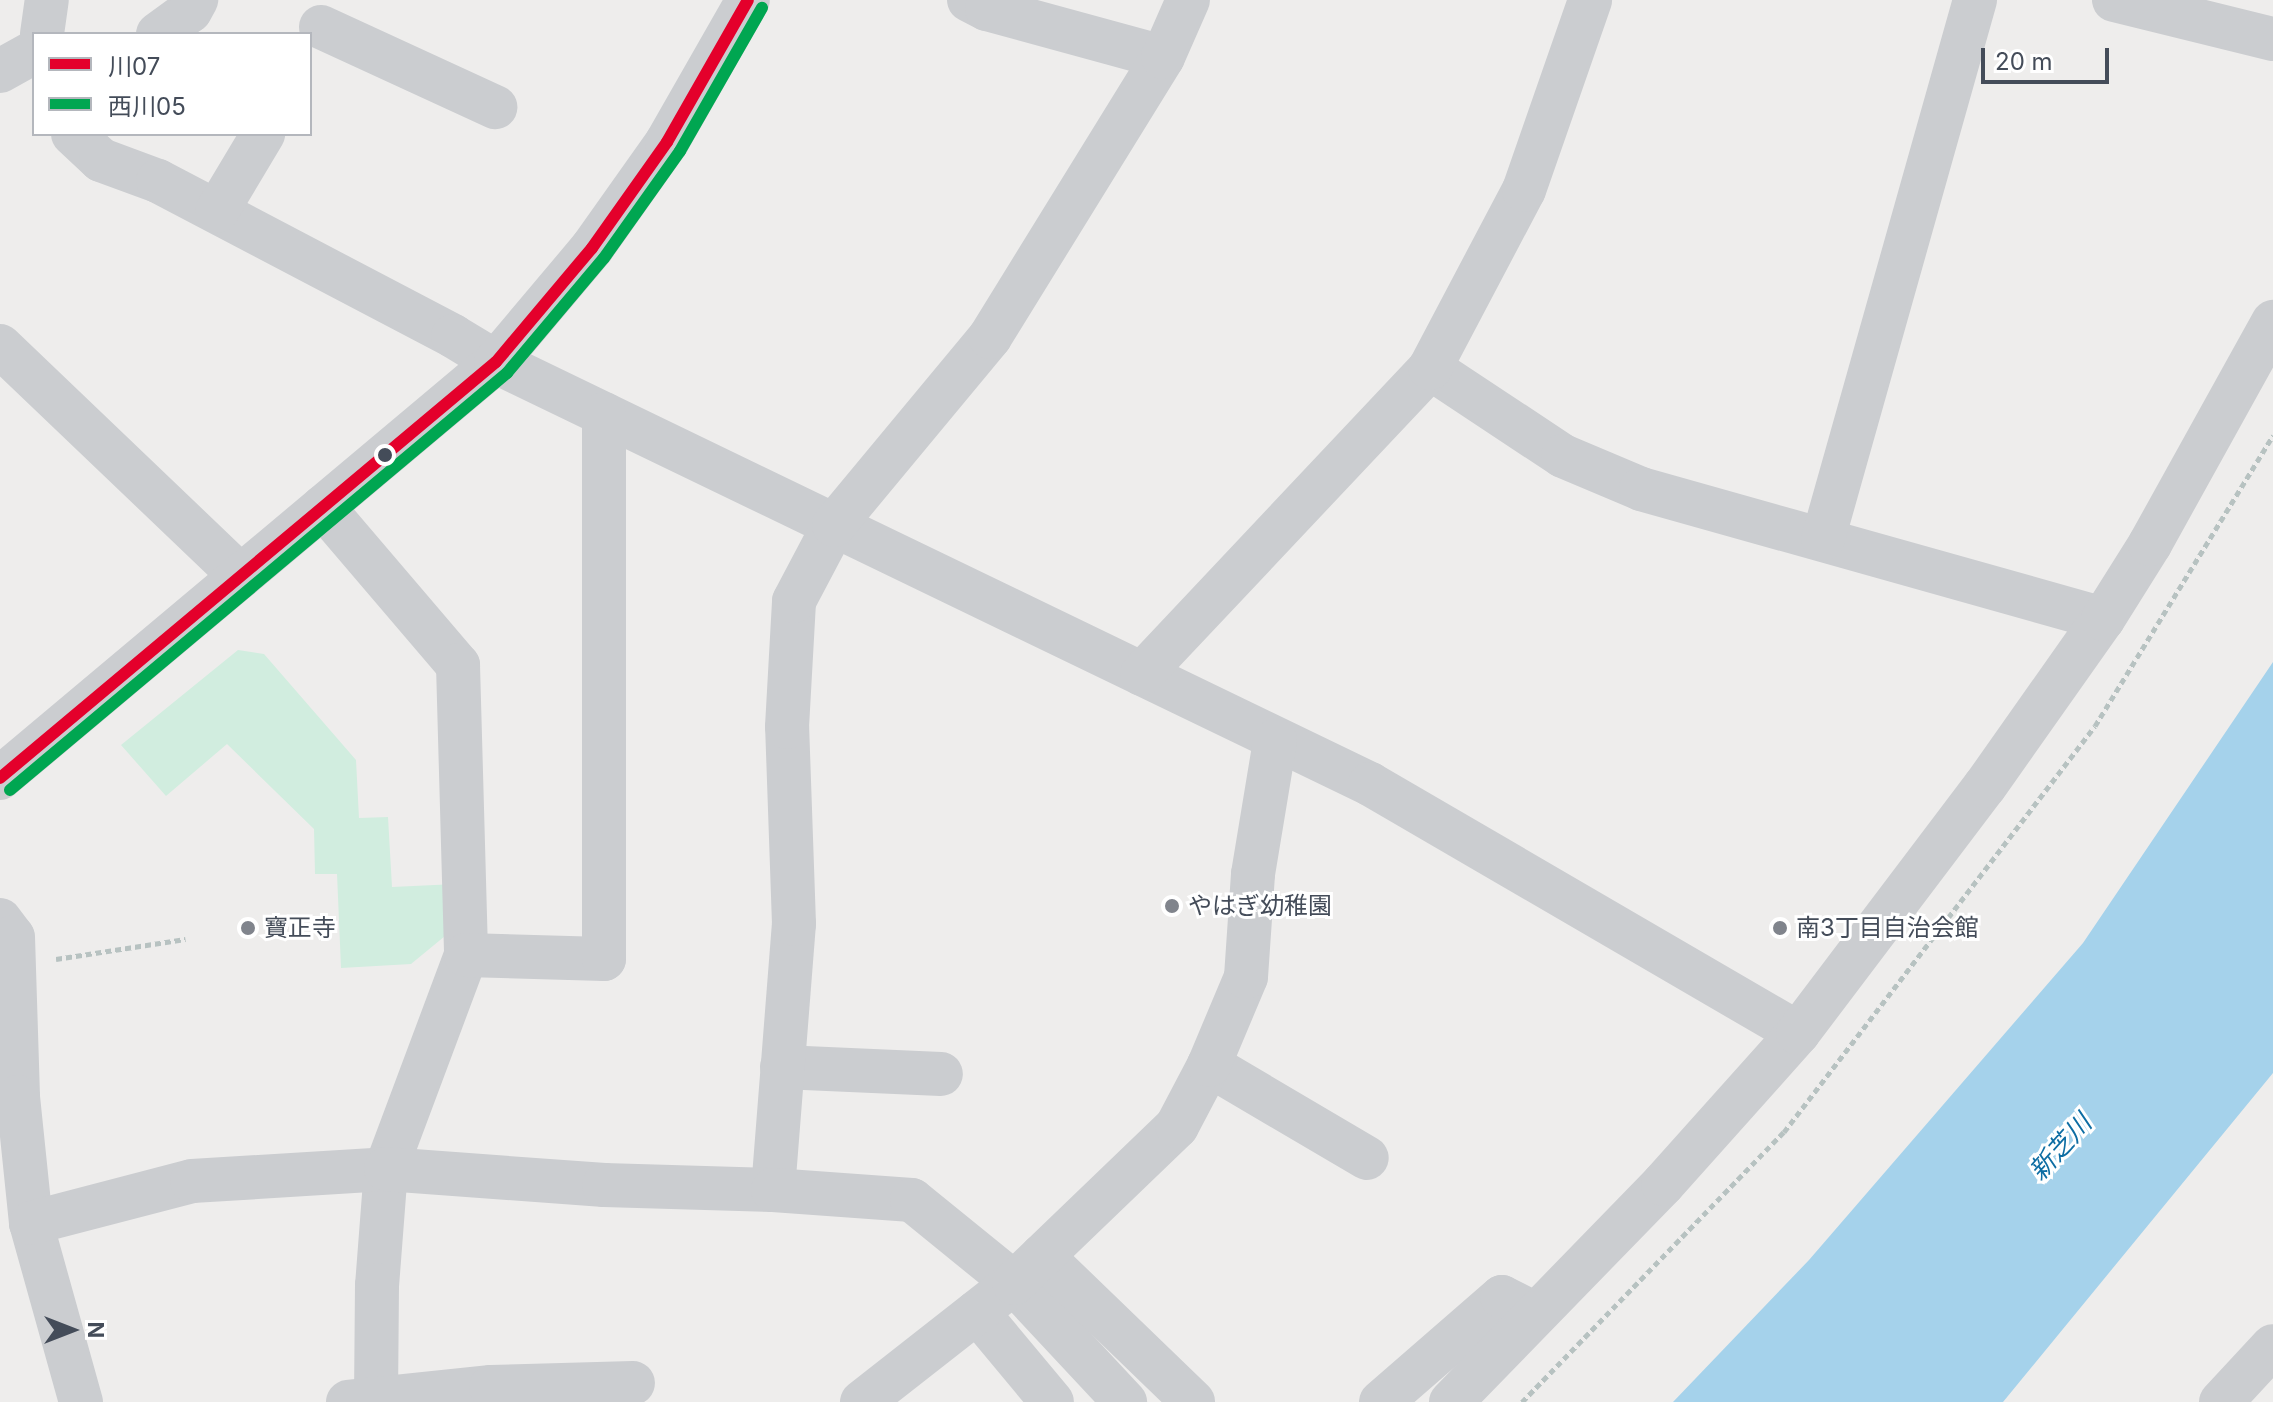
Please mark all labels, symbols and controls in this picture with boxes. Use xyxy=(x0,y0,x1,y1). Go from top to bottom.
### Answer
legend xyxy=(32,32,312,136)
scale bar xyxy=(1985,32,2113,82)
text: 20 m xyxy=(1995,47,2053,76)
text: 川07 xyxy=(108,52,160,81)
text: 西川05 xyxy=(108,92,186,121)
unlabelled marker xyxy=(377,447,393,463)
place label: やはぎ幼稚園 xyxy=(1188,892,1332,920)
marker: やはぎ幼稚園 xyxy=(1163,897,1181,915)
place label: 寶正寺 xyxy=(264,914,336,942)
place label: 南3丁目自治会館 xyxy=(1796,914,1979,942)
marker: 寶正寺 xyxy=(239,919,257,937)
marker: 南3丁目自治会館 xyxy=(1771,919,1789,937)
water label: 新芝川 xyxy=(2022,1108,2098,1186)
north arrow xyxy=(32,1290,112,1370)
text: N xyxy=(83,1322,109,1338)

